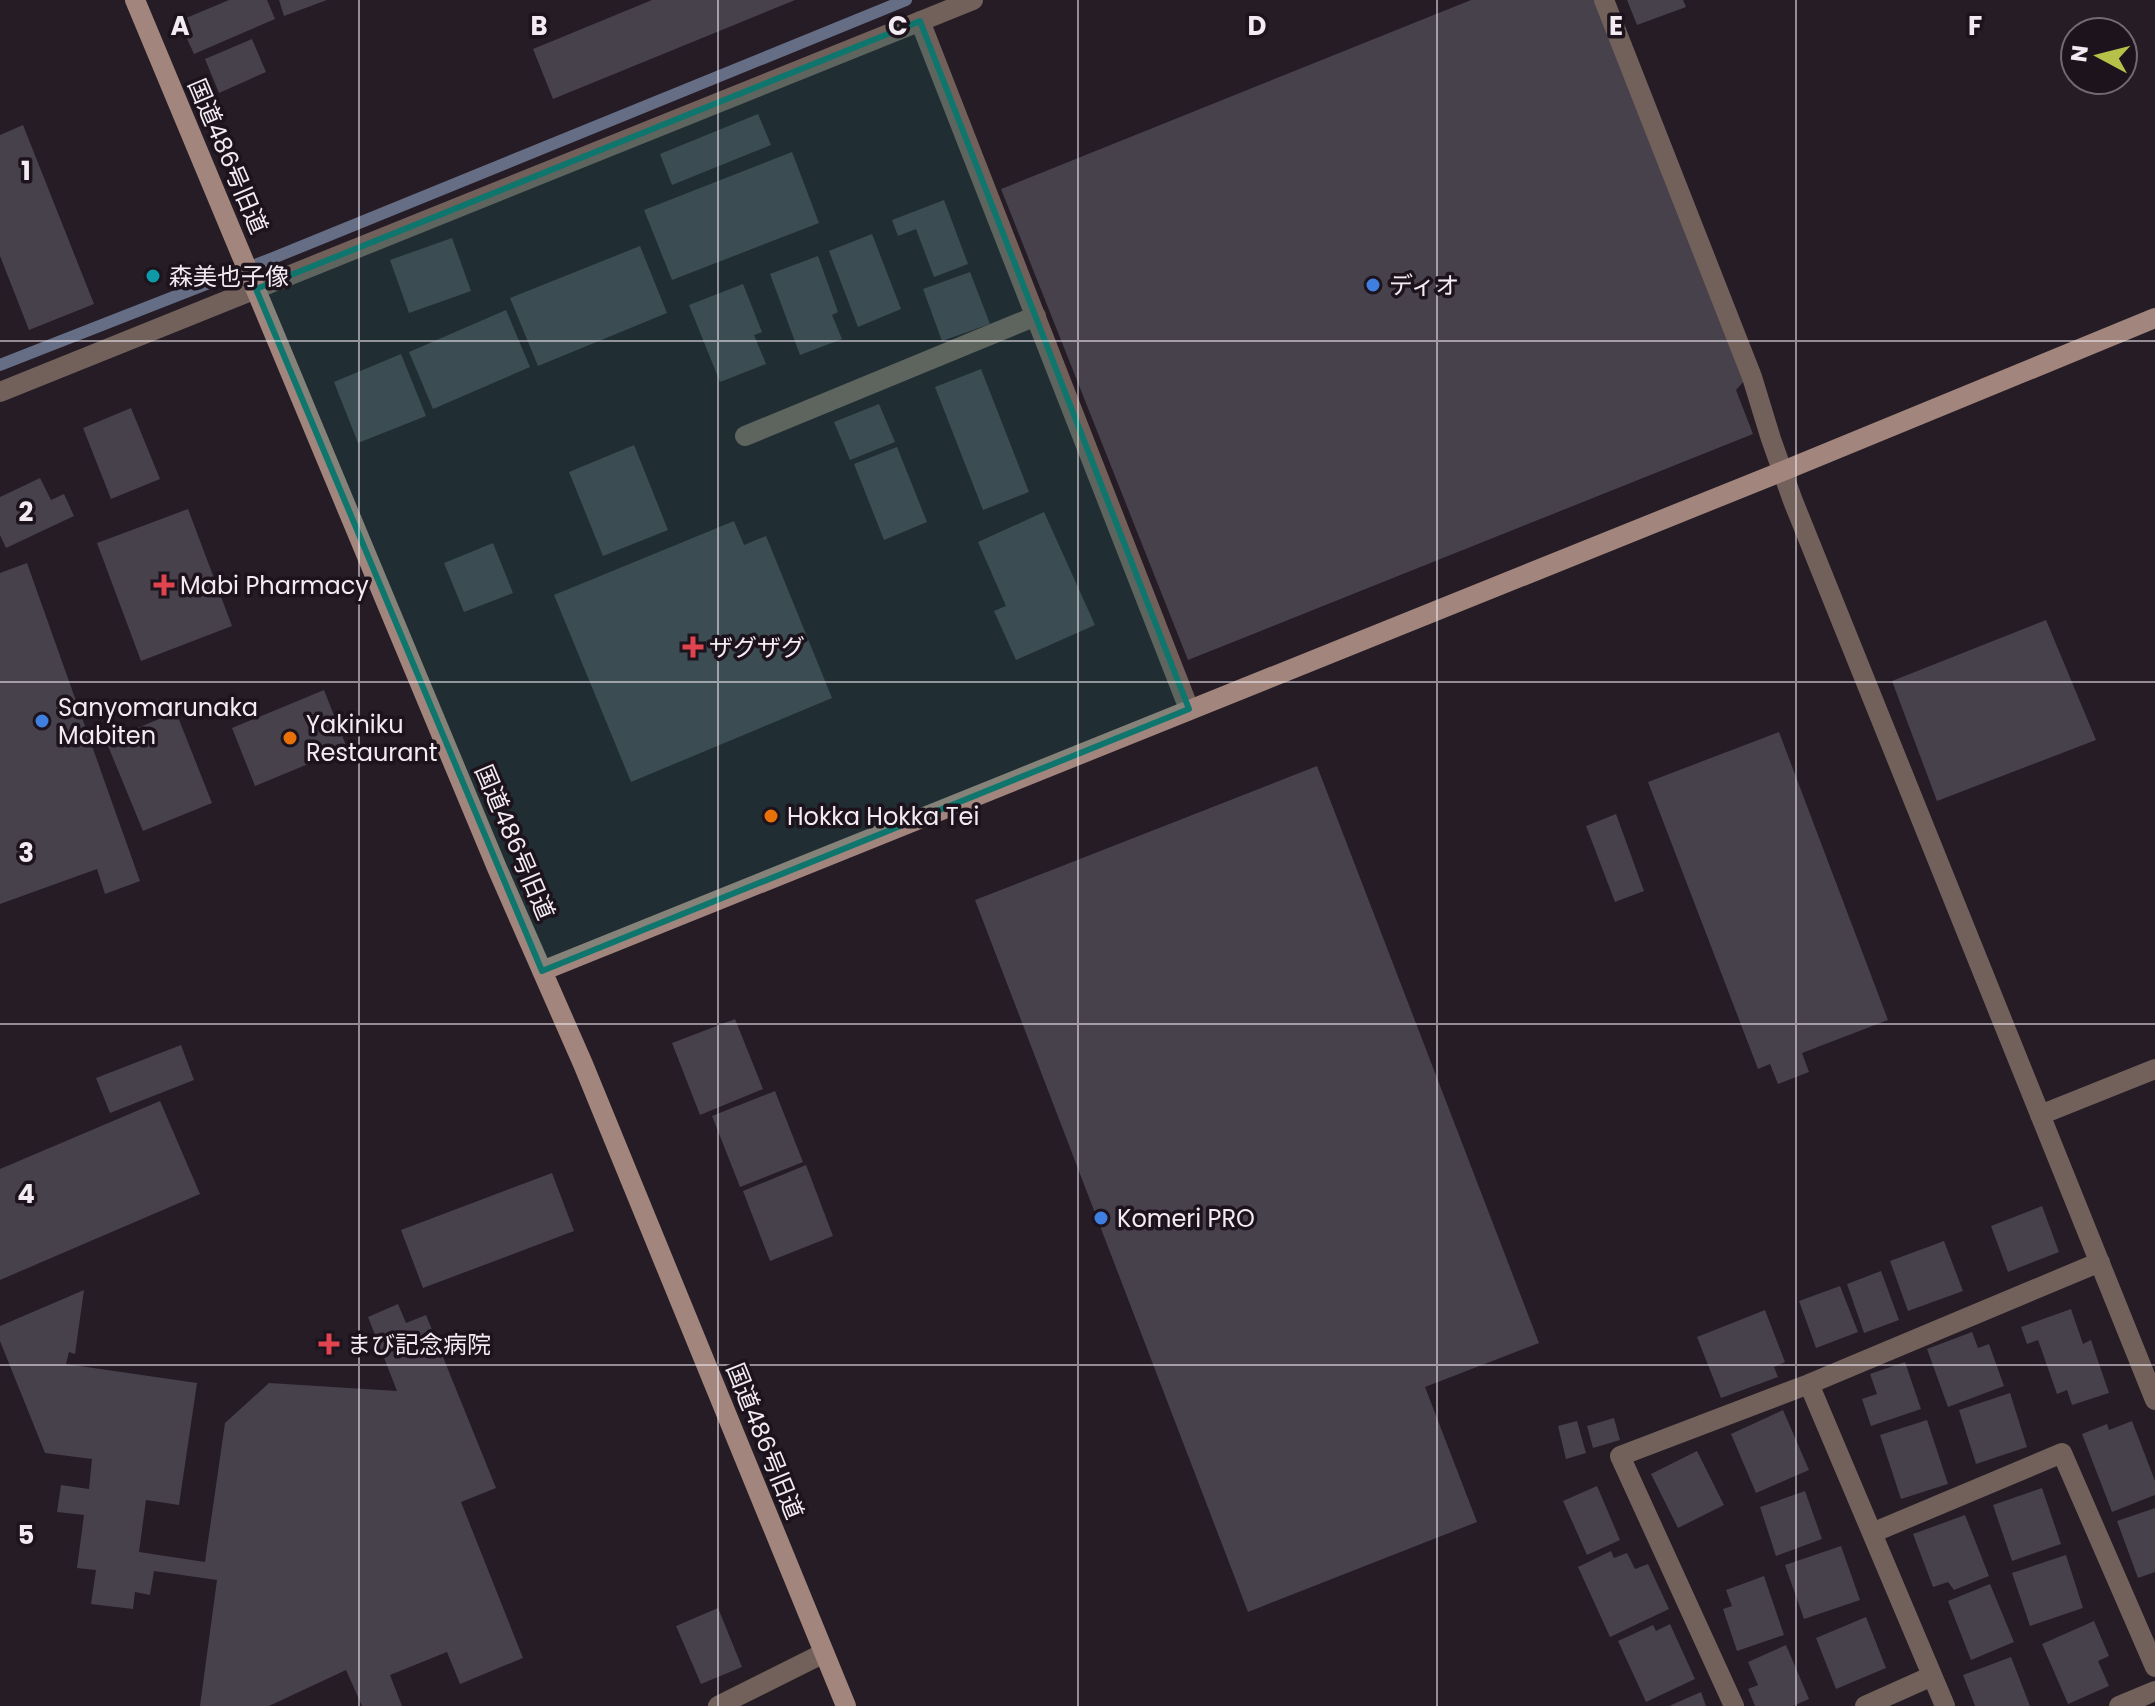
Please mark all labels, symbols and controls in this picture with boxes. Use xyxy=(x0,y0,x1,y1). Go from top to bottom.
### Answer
text: A xyxy=(170,8,190,44)
text: B xyxy=(530,8,548,44)
text: C xyxy=(888,8,908,44)
text: D xyxy=(1248,8,1267,44)
text: E xyxy=(1609,8,1623,44)
text: F xyxy=(1968,8,1982,44)
north arrow xyxy=(2059,16,2139,96)
text: N xyxy=(2063,44,2096,64)
street label: 国道486号旧道 xyxy=(180,73,276,239)
text: 1 xyxy=(21,153,31,189)
place label: 森美也子像 xyxy=(169,260,289,293)
marker: 森美也子像 xyxy=(144,267,162,285)
place label: ディオ xyxy=(1389,269,1459,302)
marker: ディオ xyxy=(1364,276,1382,294)
text: 2 xyxy=(19,494,34,530)
place label: Mabi Pharmacy xyxy=(180,569,369,602)
marker: Mabi Pharmacy xyxy=(155,576,173,594)
place label: ザグザグ xyxy=(709,631,805,664)
marker: ザグザグ xyxy=(684,638,702,656)
place label: Sanyomarunaka Mabiten xyxy=(58,691,258,752)
place label: Yakiniku Restaurant xyxy=(306,708,438,769)
marker: Sanyomarunaka Mabiten xyxy=(33,712,51,730)
marker: Yakiniku Restaurant xyxy=(281,729,299,747)
street label: 国道486号旧道 xyxy=(467,759,563,925)
place label: Hokka Hokka Tei xyxy=(787,800,979,833)
marker: Hokka Hokka Tei xyxy=(762,807,780,825)
text: 3 xyxy=(18,835,34,871)
text: 4 xyxy=(17,1176,35,1212)
place label: Komeri PRO xyxy=(1117,1202,1255,1235)
marker: Komeri PRO xyxy=(1092,1209,1110,1227)
place label: まび記念病院 xyxy=(347,1328,491,1361)
marker: まび記念病院 xyxy=(318,1333,340,1355)
street label: 国道486号旧道 xyxy=(719,1358,811,1524)
text: 5 xyxy=(18,1517,34,1553)

